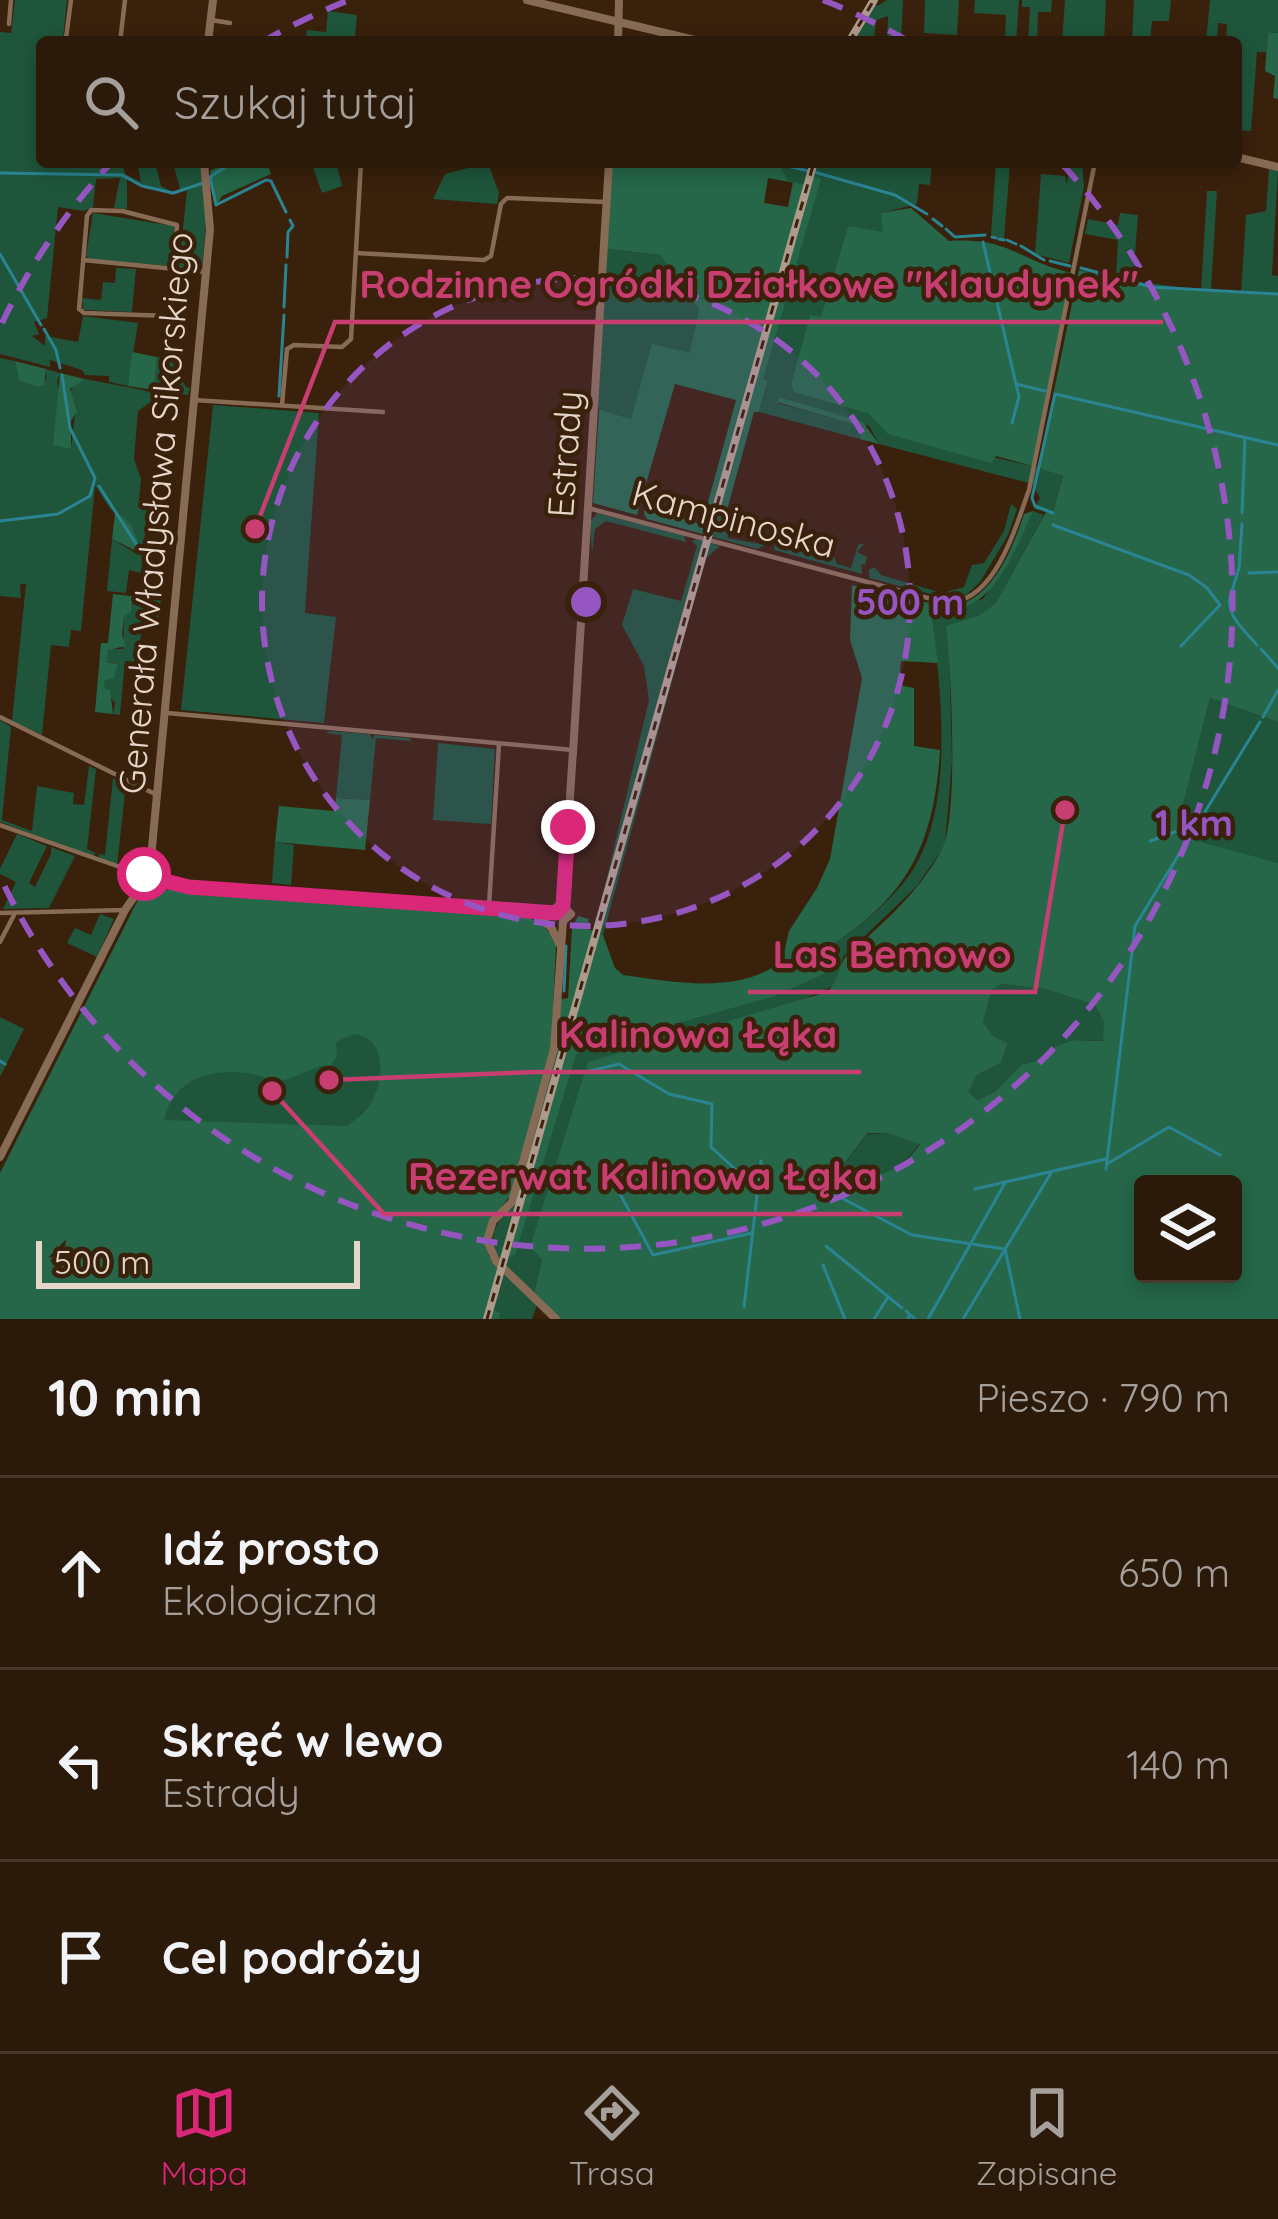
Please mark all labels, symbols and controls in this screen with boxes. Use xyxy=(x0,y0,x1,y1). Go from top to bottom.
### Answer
search box xyxy=(36,36,1242,168)
icon: search xyxy=(78,69,144,135)
text: Szukaj tutaj xyxy=(174,74,418,130)
street label: Generała Władysława Sikorskiego xyxy=(108,230,202,796)
callout: Rodzinne Ogródki Działkowe "Klaudynek" xyxy=(335,247,1163,322)
text: Rodzinne Ogródki Działkowe "Klaudynek" xyxy=(359,259,1139,308)
street label: Estrady xyxy=(537,389,591,519)
street label: Kampinoska xyxy=(627,469,841,567)
text: 500 m xyxy=(856,579,964,624)
centre of rings xyxy=(565,581,607,623)
route end xyxy=(541,800,595,854)
text: 1 km xyxy=(1155,800,1233,845)
route start xyxy=(117,847,171,901)
callout: Las Bemowo xyxy=(748,917,1035,992)
text: Las Bemowo xyxy=(772,929,1012,978)
callout: Kalinowa Łąka xyxy=(535,997,861,1072)
text: Kalinowa Łąka xyxy=(559,1009,837,1058)
callout: Rezerwat Kalinowa Łąka xyxy=(384,1139,902,1214)
text: Rezerwat Kalinowa Łąka xyxy=(408,1151,878,1200)
map controls xyxy=(1134,1175,1242,1283)
button: layers xyxy=(1134,1175,1242,1283)
scale bar xyxy=(36,1235,360,1288)
text: 500 m xyxy=(54,1241,150,1282)
text: 10 min xyxy=(48,1365,203,1429)
text: Pieszo · 790 m xyxy=(976,1373,1230,1422)
text: Idź prosto xyxy=(162,1520,380,1576)
icon: ahead xyxy=(48,1540,114,1606)
text: 650 m xyxy=(1118,1548,1230,1597)
text: Ekologiczna xyxy=(162,1576,378,1625)
text: Skręć w lewo xyxy=(162,1712,444,1768)
icon: left xyxy=(48,1732,114,1798)
text: 140 m xyxy=(1126,1740,1230,1789)
text: Estrady xyxy=(162,1768,300,1817)
icon: arrive xyxy=(48,1924,114,1990)
text: Cel podróży xyxy=(162,1929,422,1985)
tab: Mapa xyxy=(160,2080,248,2193)
tab: Trasa xyxy=(569,2080,655,2193)
tab: Zapisane xyxy=(976,2080,1118,2193)

